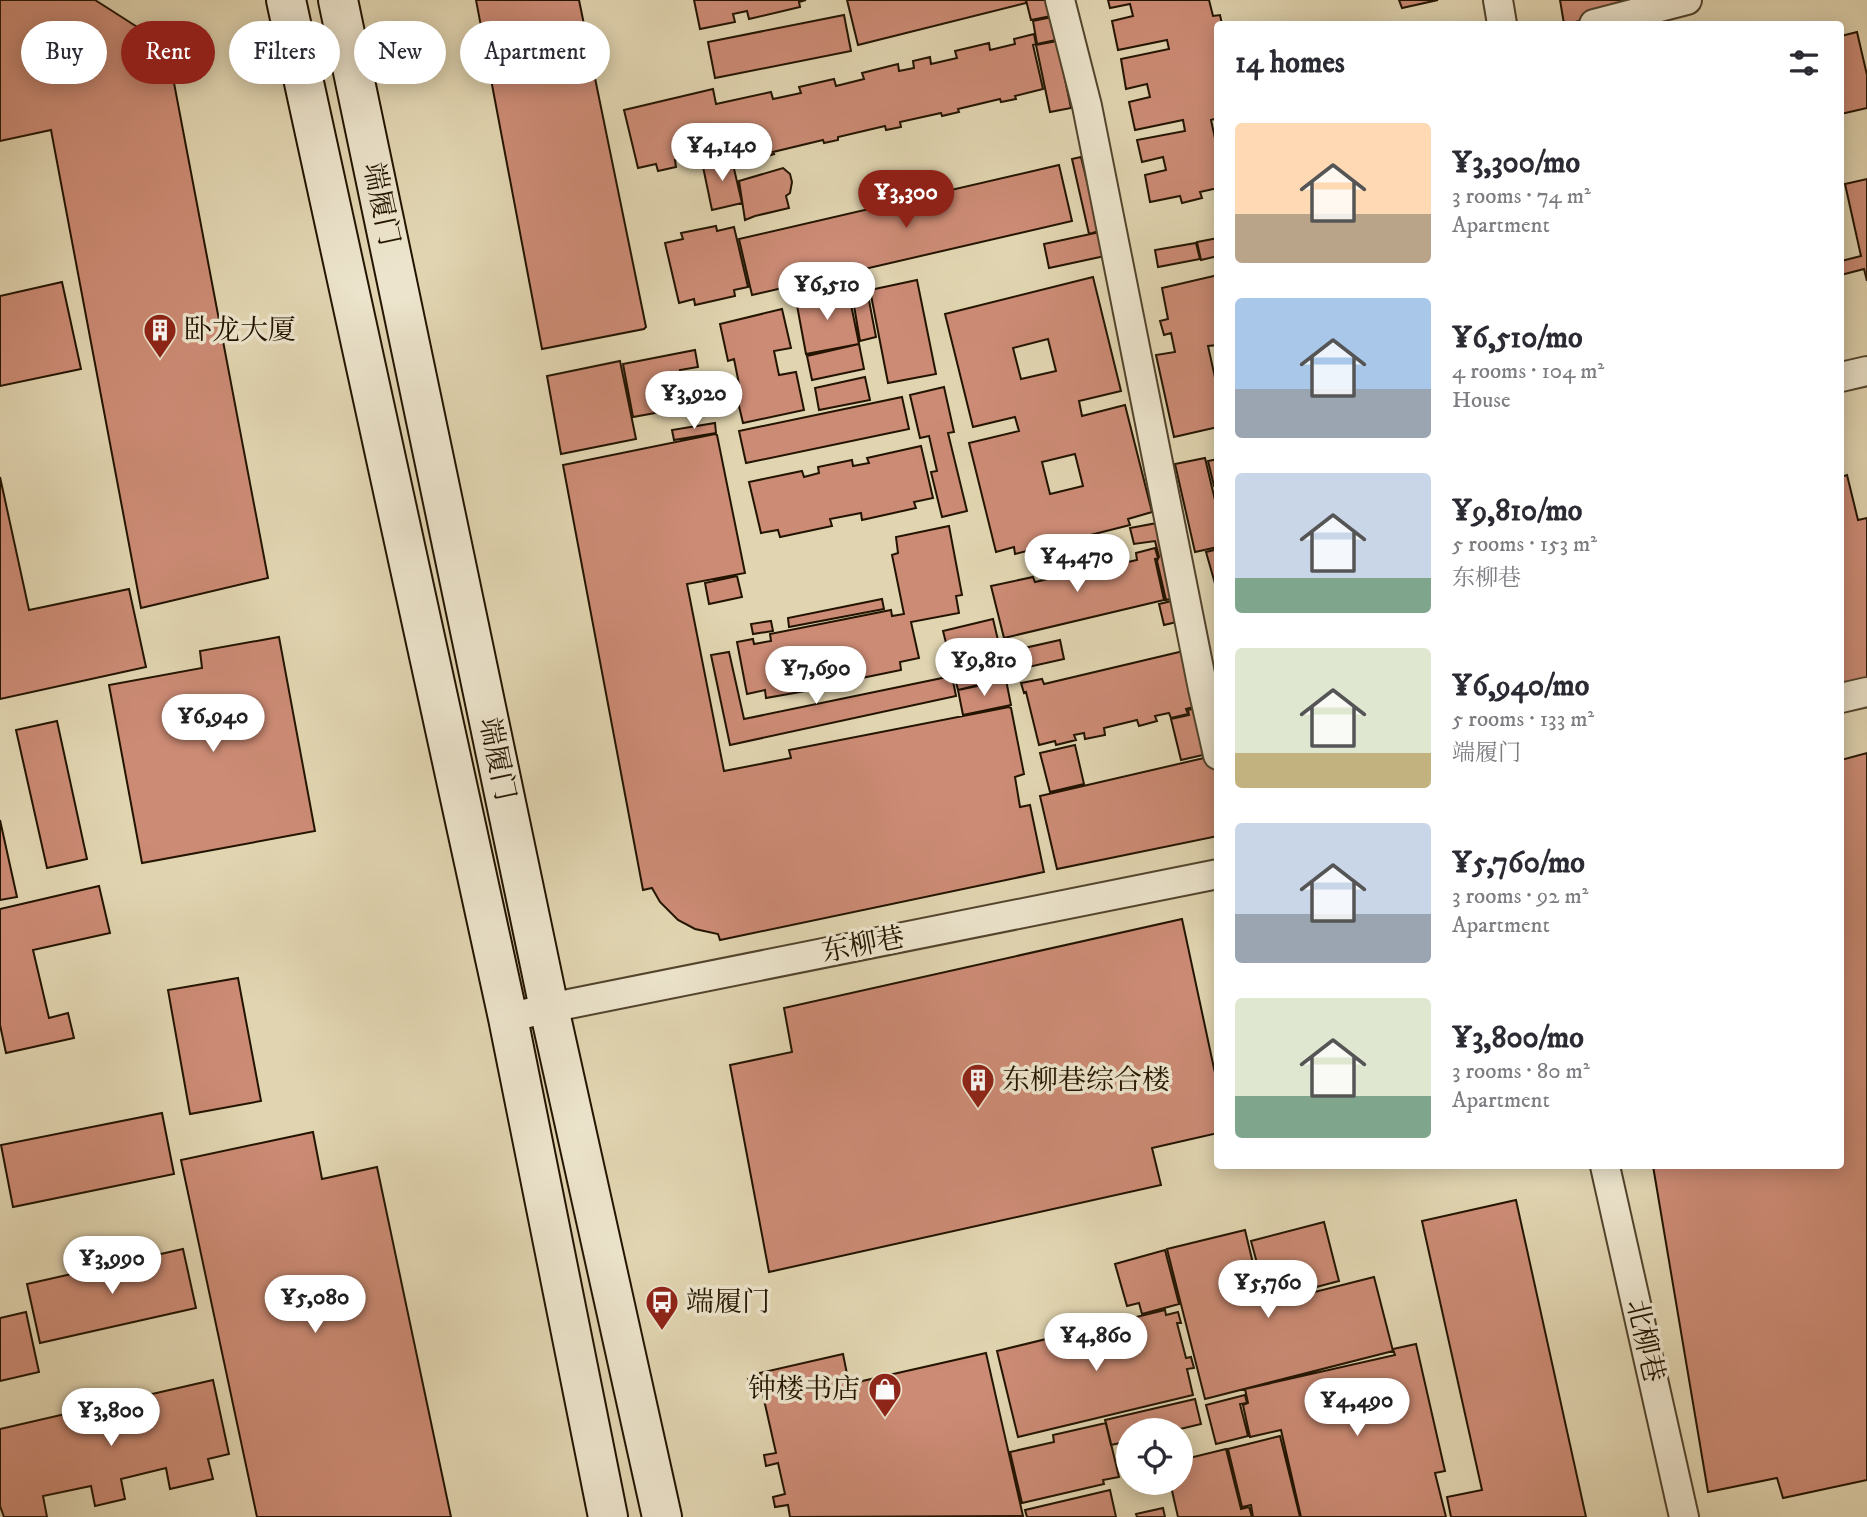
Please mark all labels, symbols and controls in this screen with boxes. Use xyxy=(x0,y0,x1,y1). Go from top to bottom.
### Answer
chip: Buy xyxy=(21,21,107,84)
chip: Rent xyxy=(121,21,215,84)
chip: Filters xyxy=(229,21,340,84)
chip: New xyxy=(354,21,446,84)
chip: Apartment xyxy=(460,21,610,84)
icon: filters xyxy=(1785,44,1823,82)
text: 14 homes xyxy=(1235,45,1345,82)
pin: ¥4,140 xyxy=(665,124,779,183)
text: ¥4,140 xyxy=(687,131,757,160)
text: ¥3,300/mo xyxy=(1452,145,1580,182)
icon: home xyxy=(1291,151,1375,235)
street label: 端履门 xyxy=(355,159,407,249)
pin: ¥3,300 xyxy=(849,170,963,230)
text: ¥3,300 xyxy=(874,178,938,207)
text: 3 rooms · 74 m² xyxy=(1452,182,1591,211)
text: Apartment xyxy=(1452,211,1550,240)
pin: ¥6,510 xyxy=(770,262,884,322)
text: ¥6,510 xyxy=(794,270,860,299)
building icon: 卧龙大厦 xyxy=(141,311,179,360)
place label: 卧龙大厦 xyxy=(184,313,296,348)
text: ¥6,510/mo xyxy=(1452,320,1583,357)
icon: home xyxy=(1291,326,1375,410)
text: 4 rooms · 104 m² xyxy=(1452,357,1604,386)
pin: ¥3,920 xyxy=(637,372,751,431)
text: ¥3,920 xyxy=(661,379,727,408)
text: House xyxy=(1452,386,1510,415)
text: ¥9,810/mo xyxy=(1452,493,1582,530)
icon: home xyxy=(1291,501,1375,585)
text: 5 rooms · 153 m² xyxy=(1452,530,1597,559)
pin: ¥4,470 xyxy=(1020,534,1134,594)
text: ¥4,470 xyxy=(1041,542,1113,571)
text: 东柳巷 xyxy=(1452,564,1521,593)
pin: ¥9,810 xyxy=(927,638,1041,698)
pin: ¥7,690 xyxy=(759,646,873,706)
text: ¥9,810 xyxy=(951,646,1017,675)
text: ¥7,690 xyxy=(781,654,851,683)
text: ¥6,940/mo xyxy=(1452,668,1589,705)
icon: home xyxy=(1291,676,1375,760)
pin: ¥6,940 xyxy=(156,694,270,754)
text: ¥6,940 xyxy=(178,702,248,731)
text: 5 rooms · 133 m² xyxy=(1452,705,1594,734)
street label: 端履门 xyxy=(471,714,523,804)
text: 端履门 xyxy=(1452,739,1521,768)
text: ¥5,760/mo xyxy=(1452,845,1585,882)
icon: home xyxy=(1291,851,1375,935)
text: 3 rooms · 92 m² xyxy=(1452,882,1589,911)
text: Apartment xyxy=(1452,911,1550,940)
street label: 东柳巷 xyxy=(818,920,908,970)
text: ¥3,800/mo xyxy=(1452,1020,1584,1057)
icon: home xyxy=(1291,1026,1375,1110)
text: 3 rooms · 80 m² xyxy=(1452,1057,1590,1086)
building icon: 东柳巷综合楼 xyxy=(959,1061,997,1110)
place label: 东柳巷综合楼 xyxy=(1002,1063,1170,1098)
text: Apartment xyxy=(1452,1086,1550,1115)
pin: ¥3,990 xyxy=(55,1236,169,1296)
text: ¥3,990 xyxy=(79,1244,145,1273)
pin: ¥5,760 xyxy=(1211,1260,1325,1320)
text: ¥5,760 xyxy=(1234,1268,1302,1297)
pin: ¥5,080 xyxy=(258,1276,372,1335)
text: ¥5,080 xyxy=(281,1283,349,1312)
bus stop icon: 端履门 xyxy=(643,1283,681,1332)
place label: 端履门 xyxy=(686,1285,770,1320)
street label: 北柳巷 xyxy=(1618,1296,1672,1386)
pin: ¥4,860 xyxy=(1039,1314,1153,1373)
text: ¥4,860 xyxy=(1060,1321,1132,1350)
shop icon: 钟楼书店 xyxy=(866,1370,904,1419)
place label: 钟楼书店 xyxy=(748,1372,860,1407)
pin: ¥4,490 xyxy=(1300,1378,1414,1438)
text: ¥4,490 xyxy=(1321,1386,1393,1415)
pin: ¥3,800 xyxy=(54,1388,168,1448)
text: ¥3,800 xyxy=(78,1396,144,1425)
map controls xyxy=(1116,1418,1193,1495)
button: locate xyxy=(1116,1418,1193,1495)

